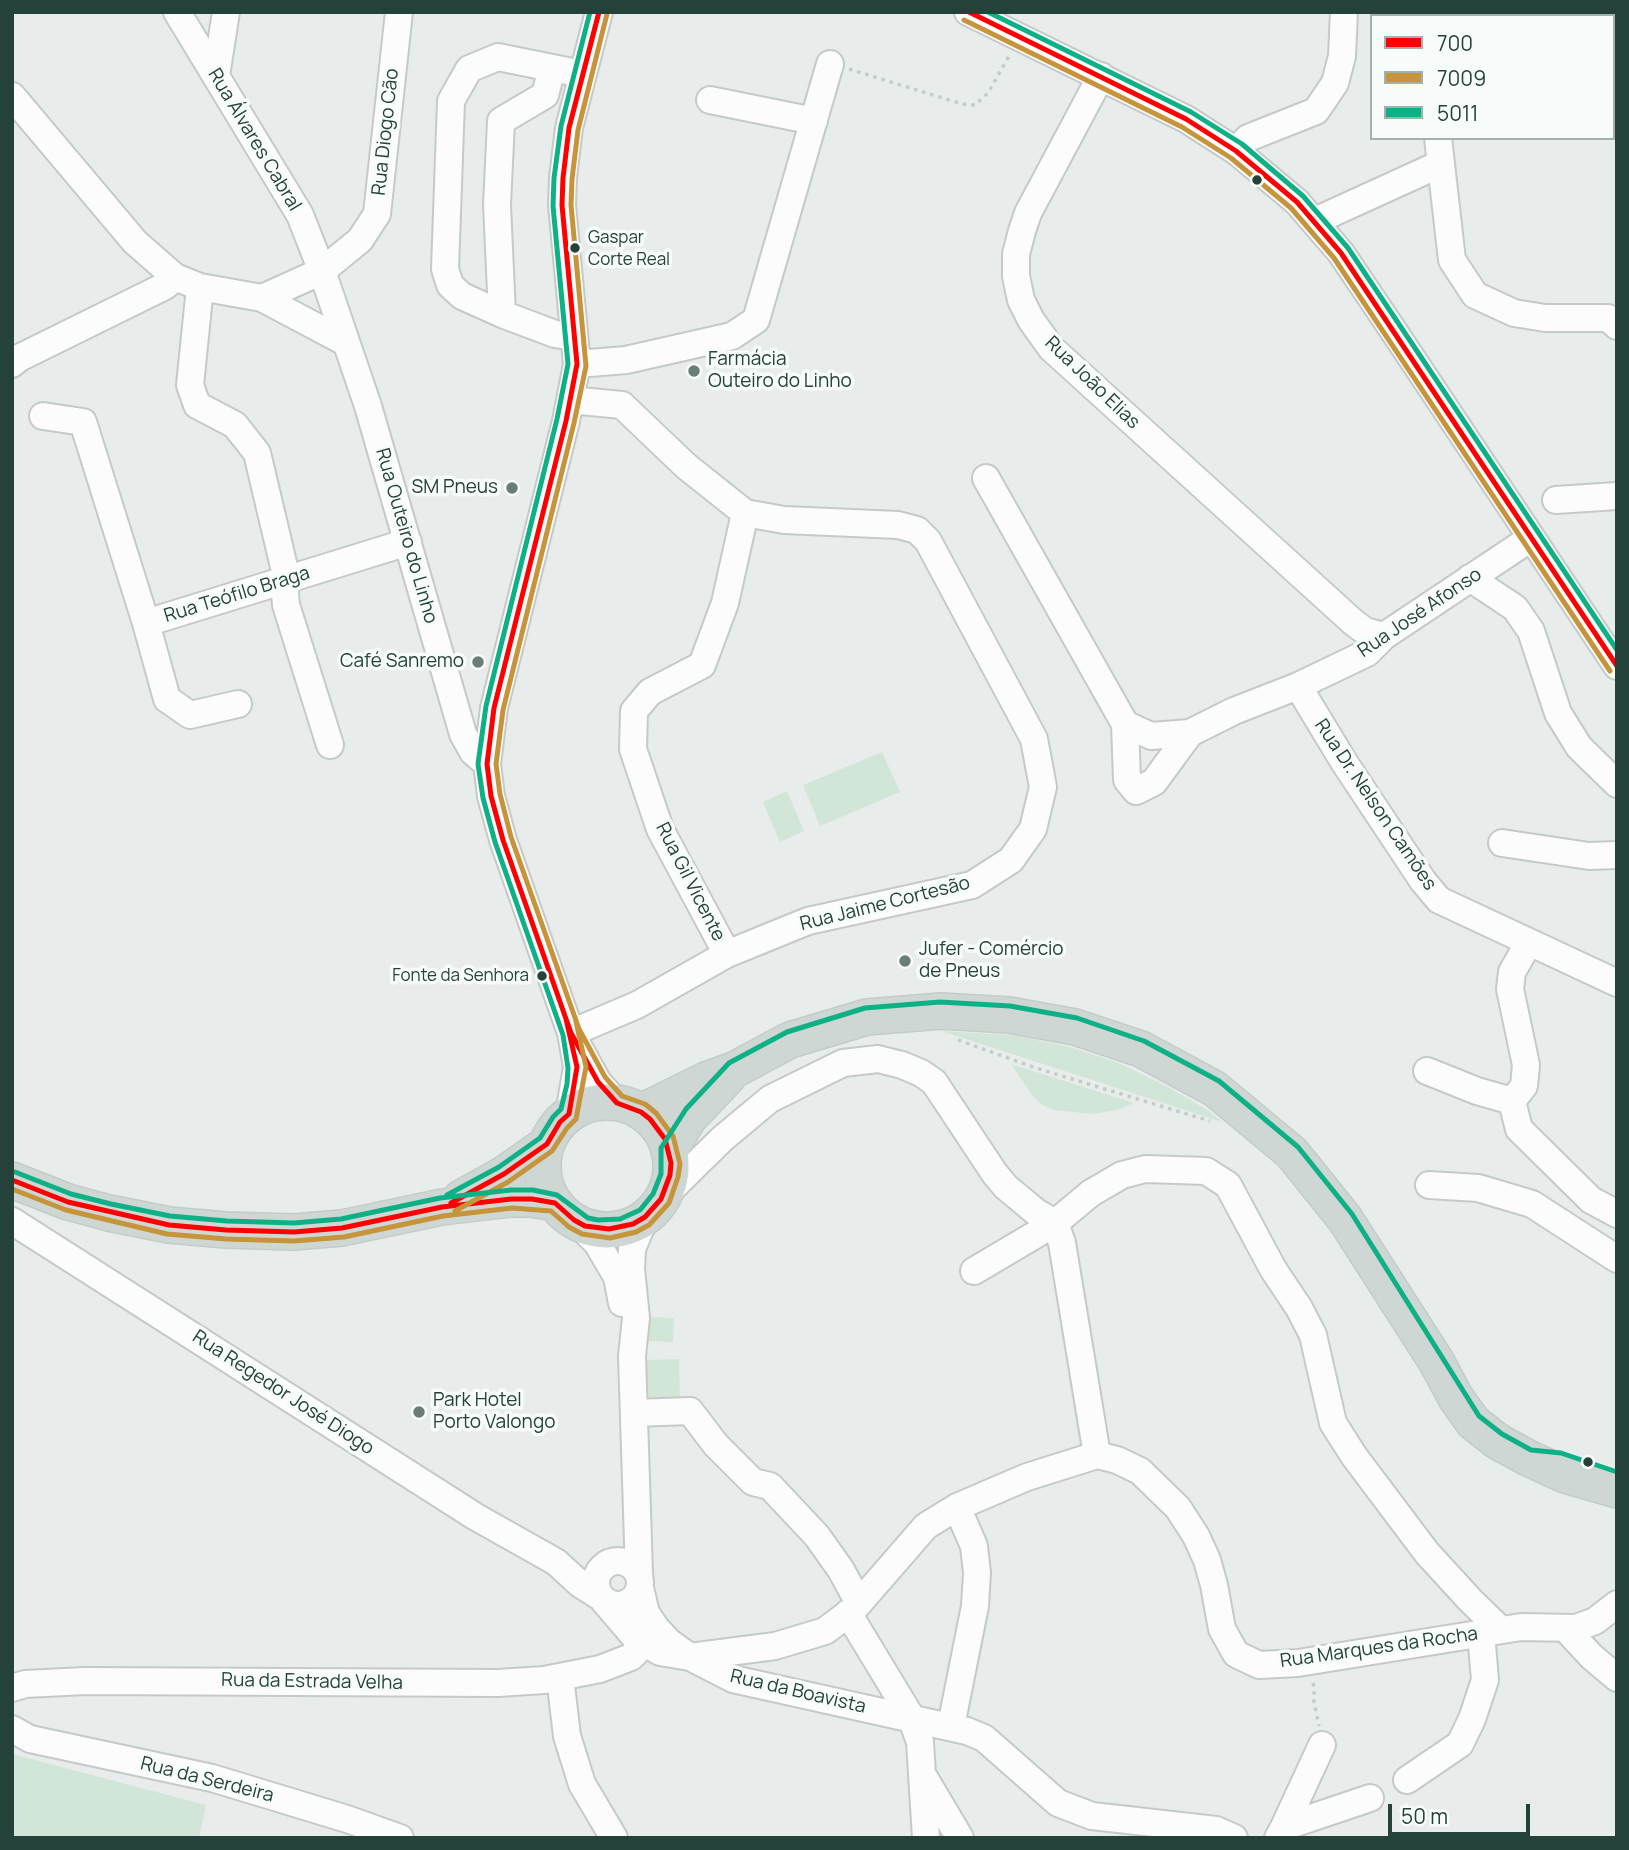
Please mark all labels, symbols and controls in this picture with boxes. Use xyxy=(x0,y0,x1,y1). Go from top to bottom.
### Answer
legend xyxy=(1370,14,1615,140)
text: 700 xyxy=(1437,29,1473,57)
text: 7009 xyxy=(1437,64,1486,92)
street label: Rua Álvares Cabral xyxy=(202,65,306,215)
street label: Rua Diogo Cão xyxy=(368,67,404,197)
text: 5011 xyxy=(1437,99,1478,127)
unlabelled marker xyxy=(1250,173,1264,187)
place label: Gaspar Corte Real xyxy=(588,228,670,268)
marker: Gaspar Corte Real xyxy=(568,241,582,255)
street label: Rua João Elias xyxy=(1040,332,1144,434)
place label: Farmácia Outeiro do Linho xyxy=(708,349,852,393)
marker: Farmácia Outeiro do Linho xyxy=(686,363,702,379)
street label: Rua Outeiro do Linho xyxy=(370,446,442,626)
place label: SM Pneus xyxy=(411,477,498,499)
marker: SM Pneus xyxy=(504,480,520,496)
street label: Rua Teófilo Braga xyxy=(161,562,313,628)
street label: Rua José Afonso xyxy=(1354,563,1486,663)
place label: Café Sanremo xyxy=(340,651,464,673)
marker: Café Sanremo xyxy=(470,654,486,670)
street label: Rua Dr. Nelson Camões xyxy=(1309,715,1441,895)
street label: Rua Gil Vicente xyxy=(650,819,730,945)
street label: Rua Jaime Cortesão xyxy=(798,872,972,936)
place label: Jufer - Comércio de Pneus xyxy=(919,939,1064,983)
marker: Jufer - Comércio de Pneus xyxy=(897,953,913,969)
place label: Fonte da Senhora xyxy=(392,966,529,986)
marker: Fonte da Senhora xyxy=(535,969,549,983)
street label: Rua Regedor José Diogo xyxy=(188,1326,378,1460)
place label: Park Hotel Porto Valongo xyxy=(433,1390,555,1434)
marker: Park Hotel Porto Valongo xyxy=(411,1404,427,1420)
unlabelled marker xyxy=(1581,1455,1595,1469)
street label: Rua Marques da Rocha xyxy=(1279,1623,1479,1673)
street label: Rua da Boavista xyxy=(728,1665,868,1719)
street label: Rua da Estrada Velha xyxy=(221,1669,403,1695)
street label: Rua da Serdeira xyxy=(138,1752,276,1808)
scale bar xyxy=(1391,1790,1533,1834)
text: 50 m xyxy=(1401,1802,1448,1830)

